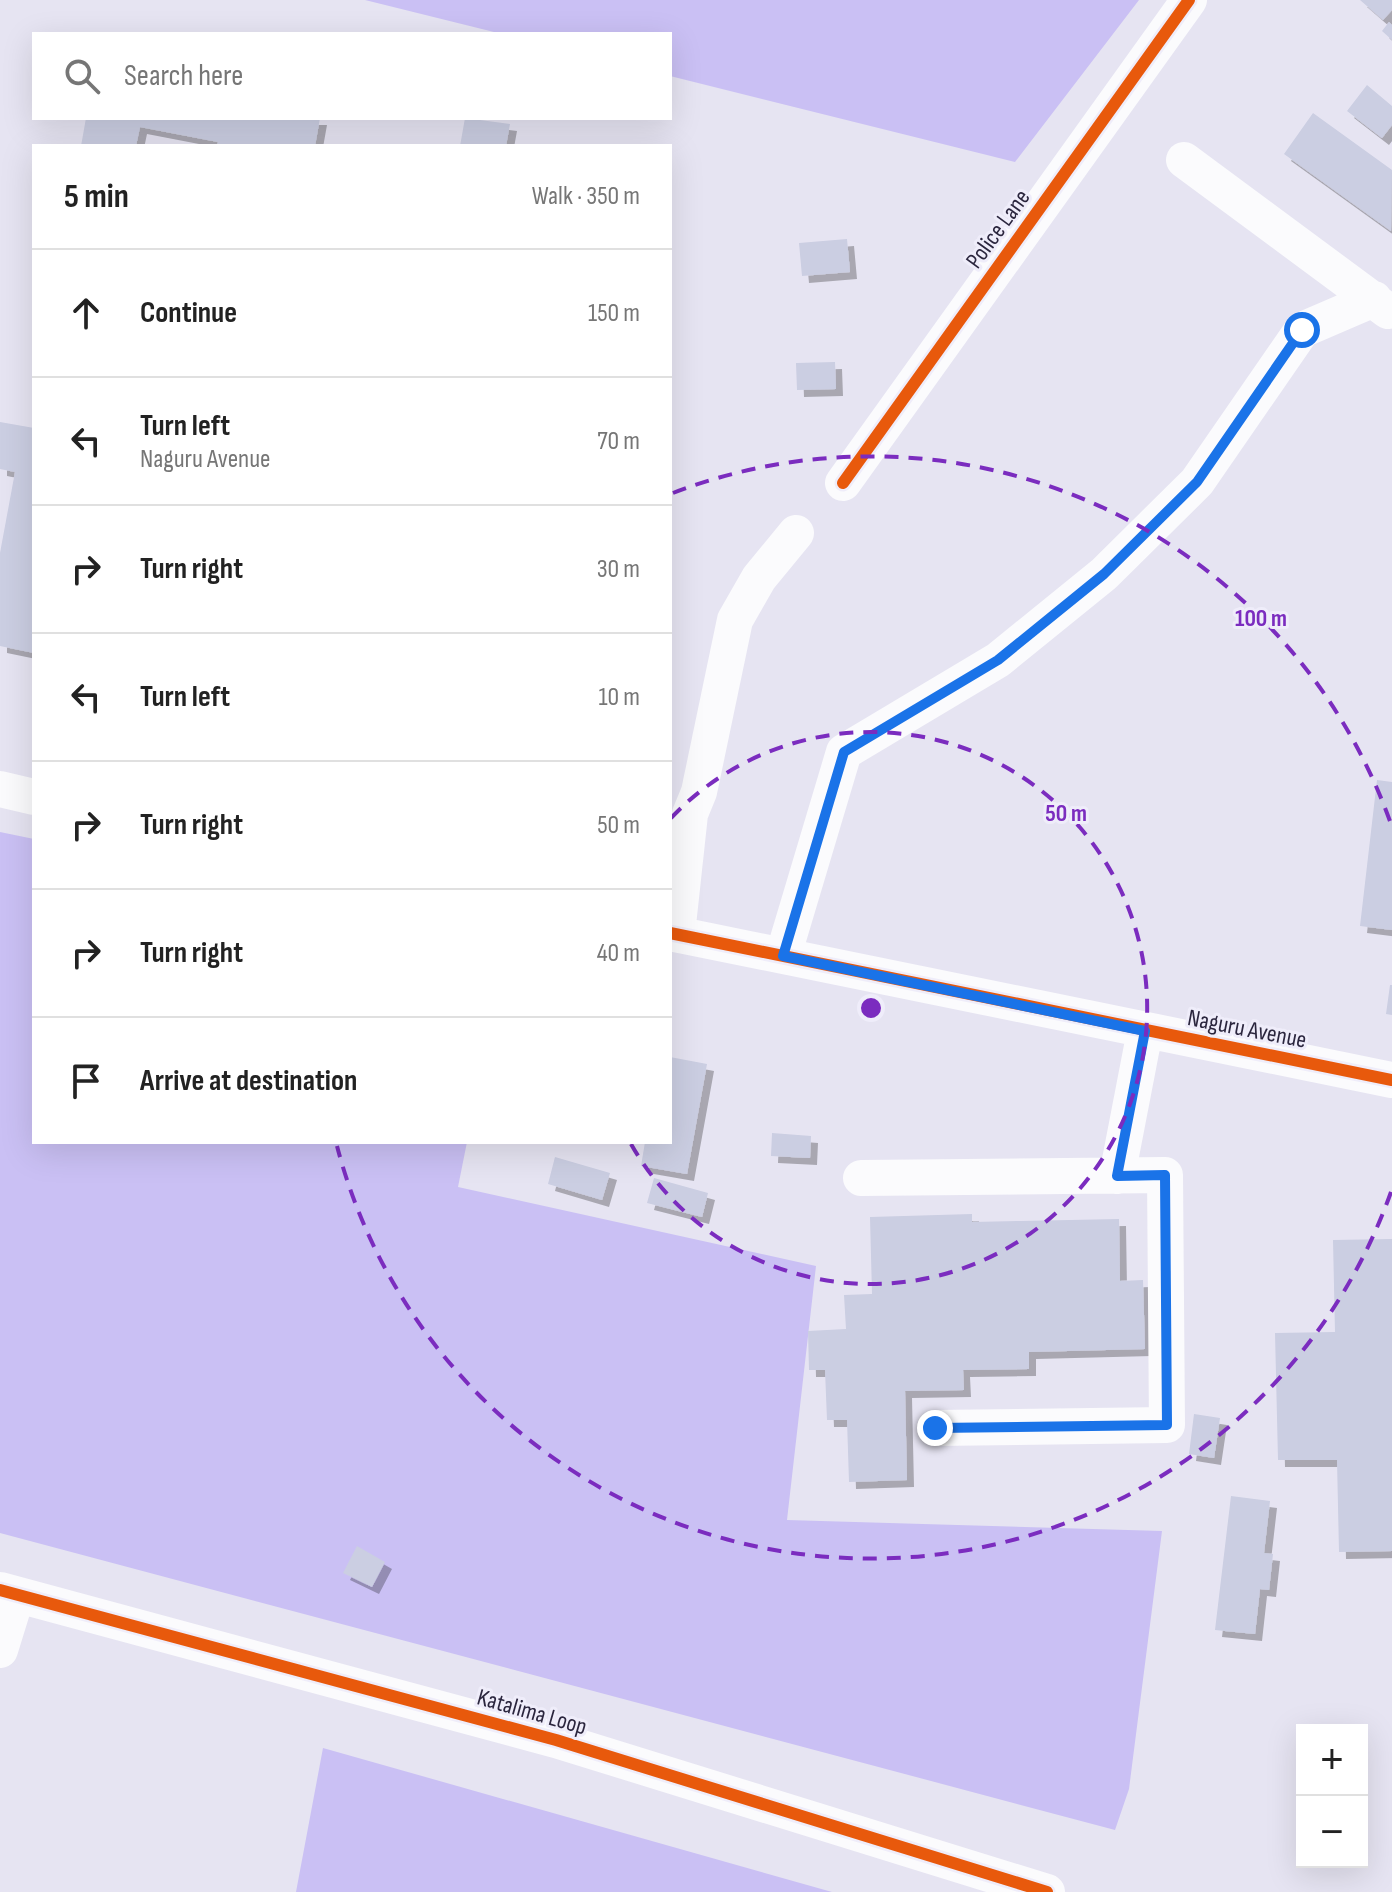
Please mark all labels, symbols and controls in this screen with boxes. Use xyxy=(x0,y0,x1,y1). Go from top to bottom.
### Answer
search box xyxy=(32,32,672,120)
icon: search xyxy=(60,54,104,98)
text: Search here xyxy=(124,58,243,94)
text: 5 min xyxy=(64,176,129,217)
text: Walk · 350 m xyxy=(532,181,640,212)
street label: Police Lane xyxy=(960,184,1036,274)
icon: ahead xyxy=(64,291,108,335)
text: Continue xyxy=(140,295,237,331)
text: 150 m xyxy=(588,298,640,329)
route start xyxy=(1284,312,1320,348)
text: Turn left xyxy=(140,408,230,444)
icon: left xyxy=(64,419,108,463)
text: 70 m xyxy=(597,426,640,457)
text: Naguru Avenue xyxy=(140,444,271,475)
icon: right xyxy=(64,547,108,591)
text: Turn right xyxy=(140,551,243,587)
text: 30 m xyxy=(597,554,640,585)
text: 100 m xyxy=(1235,604,1287,633)
icon: left xyxy=(64,675,108,719)
text: Turn left xyxy=(140,679,230,715)
text: 10 m xyxy=(598,682,640,713)
text: 50 m xyxy=(1045,799,1087,828)
icon: right xyxy=(64,803,108,847)
text: Turn right xyxy=(140,807,243,843)
text: 50 m xyxy=(597,810,640,841)
icon: right xyxy=(64,931,108,975)
text: Turn right xyxy=(140,935,243,971)
text: 40 m xyxy=(597,938,640,969)
centre of rings xyxy=(857,994,885,1022)
street label: Naguru Avenue xyxy=(1185,1003,1309,1055)
icon: arrive xyxy=(64,1059,108,1103)
text: Arrive at destination xyxy=(140,1063,357,1099)
route end xyxy=(917,1410,953,1446)
street label: Katalima Loop xyxy=(474,1683,590,1741)
map controls xyxy=(1296,1724,1368,1868)
button: + xyxy=(1296,1724,1368,1796)
button: − xyxy=(1296,1796,1368,1868)

